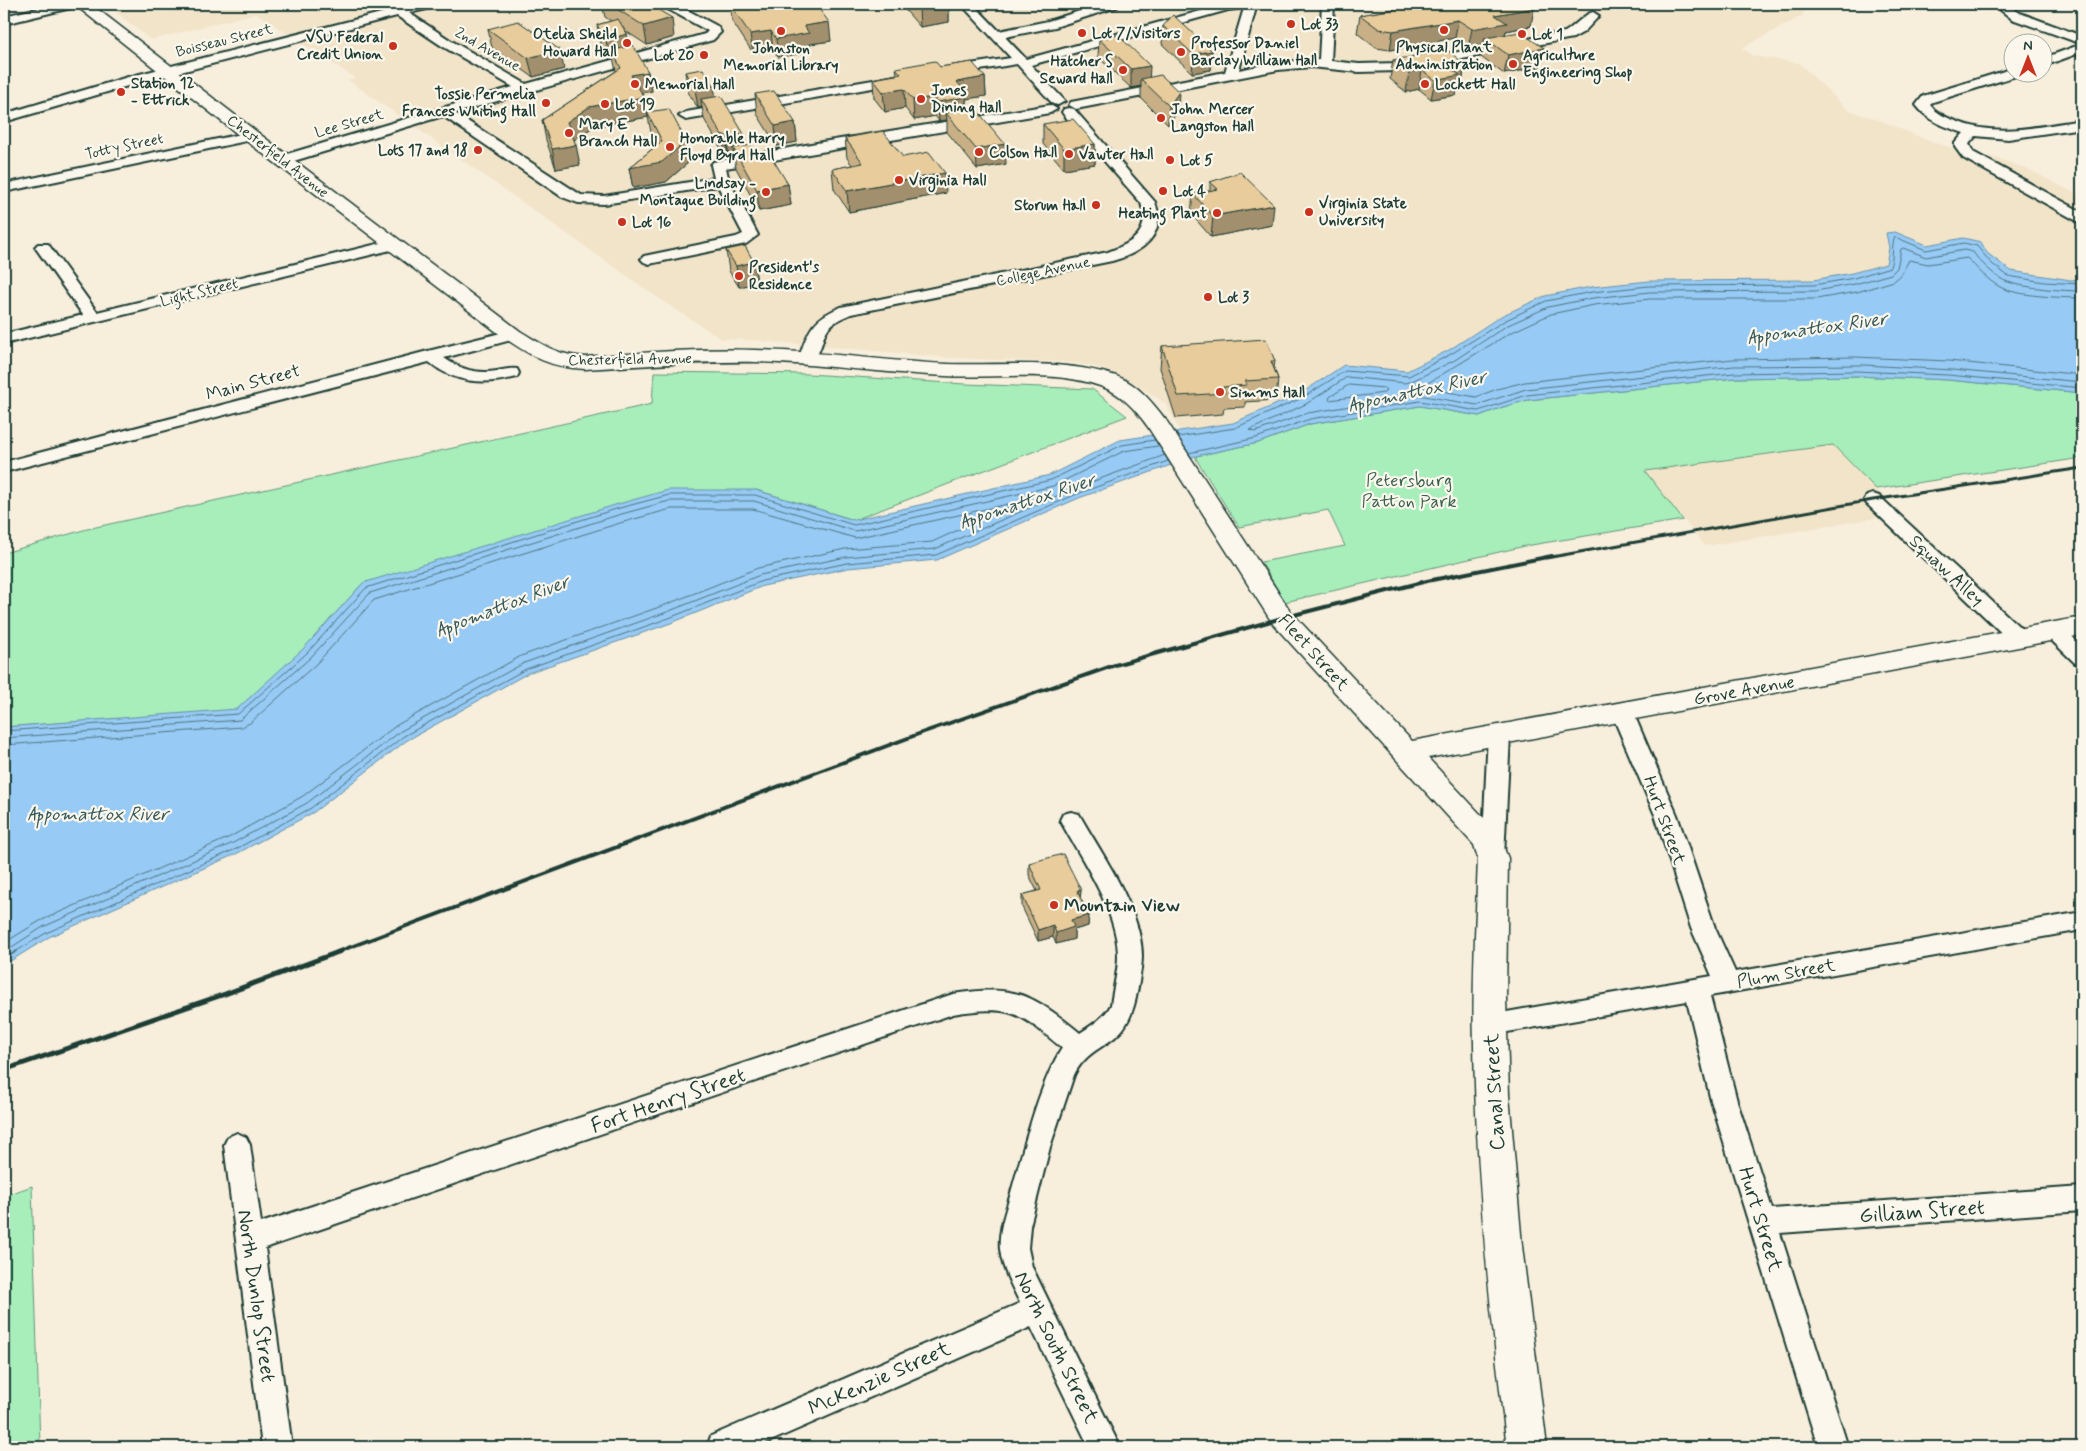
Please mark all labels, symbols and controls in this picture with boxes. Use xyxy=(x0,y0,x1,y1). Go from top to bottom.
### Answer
place label: Lot 33 xyxy=(1301,15,1339,35)
marker: Lot 33 xyxy=(1285,18,1297,30)
street label: Boisseau Street xyxy=(174,19,275,63)
street label: 2nd Avenue xyxy=(451,23,524,77)
place label: Lot 7/Visitors xyxy=(1092,24,1181,44)
marker: Physical Plant Administration xyxy=(1438,24,1450,36)
place label: Otelia Sheild Howard Hall xyxy=(533,25,617,62)
marker: Johnston Memorial Library xyxy=(775,25,787,37)
place label: Lot 1 xyxy=(1532,25,1563,45)
marker: Lot 7/Visitors xyxy=(1076,27,1088,39)
place label: VSU Federal Credit Union xyxy=(297,28,383,65)
marker: Lot 1 xyxy=(1516,28,1528,40)
north arrow xyxy=(2004,32,2054,82)
place label: Professor Daniel Barclay William Hall xyxy=(1191,34,1318,71)
marker: Otelia Sheild Howard Hall xyxy=(621,37,633,49)
text: N xyxy=(2023,37,2033,55)
place label: Physical Plant Administration xyxy=(1395,38,1493,75)
place label: Johnston Memorial Library xyxy=(724,39,839,76)
marker: VSU Federal Credit Union xyxy=(387,40,399,52)
place label: Lot 20 xyxy=(654,46,694,66)
marker: Professor Daniel Barclay William Hall xyxy=(1175,46,1187,58)
place label: Agriculture Engineering Shop xyxy=(1523,46,1633,85)
marker: Lot 20 xyxy=(698,49,710,61)
place label: Hatcher S Seward Hall xyxy=(1040,52,1113,89)
marker: Agriculture Engineering Shop xyxy=(1507,58,1519,70)
marker: Hatcher S Seward Hall xyxy=(1117,64,1129,76)
place label: Station 12 - Ettrick xyxy=(131,74,194,111)
place label: Memorial Hall xyxy=(645,75,735,95)
place label: Lockett Hall xyxy=(1435,75,1515,95)
marker: Memorial Hall xyxy=(629,78,641,90)
marker: Lockett Hall xyxy=(1419,78,1431,90)
place label: Jones Dining Hall xyxy=(931,81,1002,119)
place label: Tossie Permelia Frances Whiting Hall xyxy=(402,85,536,124)
marker: Station 12 - Ettrick xyxy=(115,86,127,98)
marker: Jones Dining Hall xyxy=(915,93,927,105)
place label: Lot 19 xyxy=(615,95,655,115)
marker: Tossie Permelia Frances Whiting Hall xyxy=(540,97,552,109)
marker: Lot 19 xyxy=(599,98,611,110)
place label: John Mercer Langston Hall xyxy=(1171,100,1255,139)
street label: Lee Street xyxy=(313,105,386,143)
street label: Chesterfield Avenue xyxy=(222,111,333,203)
marker: John Mercer Langston Hall xyxy=(1155,112,1167,124)
place label: Mary E Branch Hall xyxy=(579,115,657,152)
marker: Mary E Branch Hall xyxy=(563,127,575,139)
street label: Totty Street xyxy=(83,129,166,165)
place label: Honorable Harry Floyd Byrd Hall xyxy=(680,129,785,166)
place label: Lots 17 and 18 xyxy=(378,141,468,161)
marker: Honorable Harry Floyd Byrd Hall xyxy=(664,141,676,153)
place label: Colson Hall xyxy=(989,143,1058,163)
marker: Lots 17 and 18 xyxy=(472,144,484,156)
place label: Vawter Hall xyxy=(1079,145,1154,165)
marker: Colson Hall xyxy=(973,146,985,158)
marker: Vawter Hall xyxy=(1063,148,1075,160)
place label: Lot 5 xyxy=(1180,151,1213,171)
marker: Lot 5 xyxy=(1164,154,1176,166)
place label: Virginia Hall xyxy=(909,171,986,193)
place label: Lindsay - Montague Building xyxy=(640,174,756,213)
marker: Virginia Hall xyxy=(893,174,905,186)
place label: Lot 4 xyxy=(1173,182,1206,202)
marker: Lot 4 xyxy=(1157,185,1169,197)
marker: Lindsay - Montague Building xyxy=(760,186,772,198)
place label: Virginia State University xyxy=(1319,194,1407,231)
place label: Storum Hall xyxy=(1014,196,1086,216)
marker: Storum Hall xyxy=(1090,199,1102,211)
place label: Heating Plant xyxy=(1118,204,1207,226)
marker: Virginia State University xyxy=(1303,206,1315,218)
marker: Heating Plant xyxy=(1211,207,1223,219)
place label: Lot 16 xyxy=(632,213,671,233)
marker: Lot 16 xyxy=(616,216,628,228)
street label: College Avenue xyxy=(994,252,1092,292)
place label: President's Residence xyxy=(749,258,820,295)
marker: President's Residence xyxy=(733,270,745,282)
street label: Light Street xyxy=(158,274,241,313)
place label: Lot 3 xyxy=(1218,288,1249,308)
marker: Lot 3 xyxy=(1202,291,1214,303)
water label: Appomattox River xyxy=(1746,306,1891,353)
street label: Chesterfield Avenue xyxy=(568,349,692,371)
street label: Main Street xyxy=(203,359,303,407)
water label: Appomattox River xyxy=(1346,364,1491,420)
place label: Simms Hall xyxy=(1230,383,1306,403)
marker: Simms Hall xyxy=(1214,386,1226,398)
water label: Appomattox River xyxy=(957,467,1101,537)
park label: Petersburg Patton Park xyxy=(1361,469,1457,514)
street label: Squaw Alley xyxy=(1904,530,1989,612)
water label: Appomattox River xyxy=(432,569,575,645)
street label: Fleet Street xyxy=(1272,609,1355,697)
street label: Grove Avenue xyxy=(1692,670,1797,712)
street label: Hurt Street xyxy=(1637,773,1691,868)
water label: Appomattox River xyxy=(27,802,171,829)
place label: Mountain View xyxy=(1064,894,1180,918)
marker: Mountain View xyxy=(1048,899,1060,911)
street label: Plum Street xyxy=(1735,953,1838,994)
street label: Canal Street xyxy=(1478,1032,1512,1151)
street label: Fort Henry Street xyxy=(587,1061,749,1141)
street label: Hurt Street xyxy=(1731,1163,1789,1276)
street label: Gilliam Street xyxy=(1858,1194,1986,1230)
street label: North Dunlop Street xyxy=(230,1208,282,1384)
street label: North South Street xyxy=(1007,1267,1105,1429)
street label: McKenzie Street xyxy=(804,1335,956,1423)

